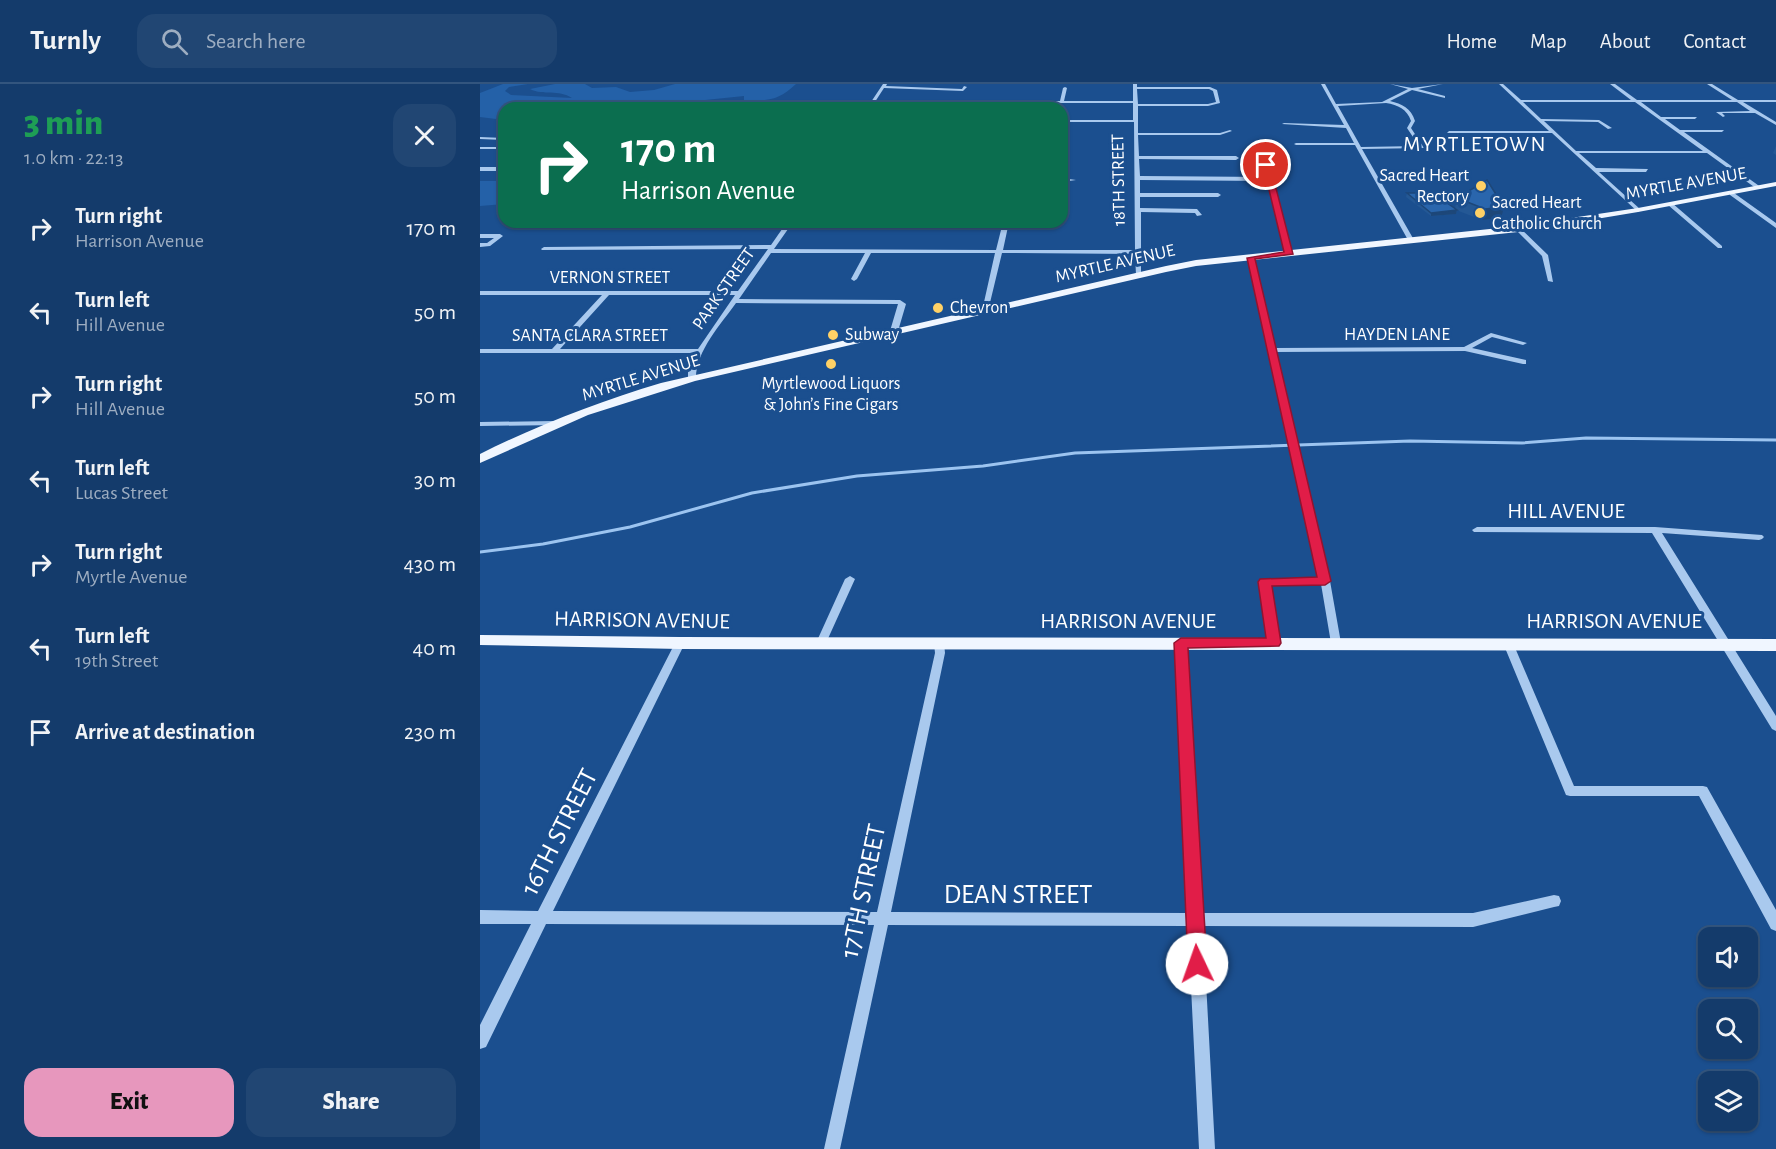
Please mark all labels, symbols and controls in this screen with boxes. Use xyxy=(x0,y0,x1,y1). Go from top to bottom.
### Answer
search box xyxy=(137,14,557,68)
icon: search xyxy=(158,25,191,58)
text: Turnly xyxy=(30,27,101,55)
text: Search here xyxy=(206,30,306,52)
text: Home xyxy=(1446,31,1497,52)
text: Map xyxy=(1530,31,1567,52)
text: About xyxy=(1600,31,1650,52)
text: Contact xyxy=(1683,31,1746,52)
button: close xyxy=(393,104,456,167)
text: 3 min xyxy=(24,105,103,141)
icon: right xyxy=(522,126,600,204)
text: 170 m xyxy=(621,128,716,170)
district label: MYRTLETOWN xyxy=(1403,133,1547,155)
street label: 18TH STREET xyxy=(1109,134,1129,226)
pin xyxy=(1240,139,1291,190)
text: 1.0 km · 22:13 xyxy=(24,148,124,168)
icon: arrive xyxy=(1249,148,1282,181)
street label: MYRTLE AVENUE xyxy=(1624,164,1748,203)
place label: Sacred Heart Rectory xyxy=(1379,167,1469,206)
text: Harrison Avenue xyxy=(621,177,795,204)
marker: Sacred Heart Rectory xyxy=(1474,179,1488,193)
place label: Sacred Heart Catholic Church xyxy=(1492,194,1602,233)
text: Turn right xyxy=(75,205,162,227)
marker: Sacred Heart Catholic Church xyxy=(1473,206,1487,220)
icon: right xyxy=(24,212,57,245)
text: 170 m xyxy=(406,217,456,239)
text: Harrison Avenue xyxy=(75,231,204,251)
street label: MYRTLE AVENUE xyxy=(1054,241,1177,286)
street label: PARK STREET xyxy=(689,245,759,333)
street label: VERNON STREET xyxy=(550,269,671,287)
text: Turn left xyxy=(75,289,149,311)
icon: left xyxy=(24,296,57,329)
place label: Chevron xyxy=(950,299,1008,317)
text: 50 m xyxy=(414,301,456,323)
marker: Chevron xyxy=(931,301,945,315)
text: Hill Avenue xyxy=(75,315,165,335)
place label: Subway xyxy=(845,326,900,344)
street label: HAYDEN LANE xyxy=(1344,326,1450,344)
street label: SANTA CLARA STREET xyxy=(512,327,668,345)
marker: Subway xyxy=(826,328,840,342)
street label: MYRTLE AVENUE xyxy=(580,351,702,404)
marker: Myrtlewood Liquors & John’s Fine Cigars xyxy=(824,357,838,371)
text: Turn right xyxy=(75,373,162,395)
place label: Myrtlewood Liquors & John’s Fine Cigars xyxy=(761,375,901,414)
icon: right xyxy=(24,380,57,413)
text: 50 m xyxy=(414,385,456,407)
text: Hill Avenue xyxy=(75,399,165,419)
text: Turn left xyxy=(75,457,149,479)
icon: left xyxy=(24,464,57,497)
text: 30 m xyxy=(414,469,456,491)
text: Lucas Street xyxy=(75,483,168,503)
street label: HILL AVENUE xyxy=(1507,500,1625,522)
text: Turn right xyxy=(75,541,162,563)
icon: right xyxy=(24,548,57,581)
text: 430 m xyxy=(404,553,456,575)
text: Myrtle Avenue xyxy=(75,567,188,587)
street label: HARRISON AVENUE xyxy=(554,607,730,633)
street label: HARRISON AVENUE xyxy=(1040,610,1216,632)
street label: HARRISON AVENUE xyxy=(1526,610,1702,632)
text: Turn left xyxy=(75,625,149,647)
icon: left xyxy=(24,632,57,665)
text: 40 m xyxy=(413,637,456,659)
text: 19th Street xyxy=(75,651,158,671)
icon: arrive xyxy=(24,716,57,749)
text: Arrive at destination xyxy=(75,721,255,743)
text: 230 m xyxy=(404,721,456,743)
street label: 16TH STREET xyxy=(516,764,602,900)
street label: 17TH STREET xyxy=(836,821,890,961)
street label: DEAN STREET xyxy=(944,881,1092,908)
map controls xyxy=(1698,927,1758,1131)
button: sound xyxy=(1698,927,1758,987)
position arrow xyxy=(1165,932,1229,996)
button: search xyxy=(1698,999,1758,1059)
button: Exit xyxy=(24,1068,234,1137)
button: Share xyxy=(246,1068,456,1137)
button: layers xyxy=(1698,1071,1758,1131)

